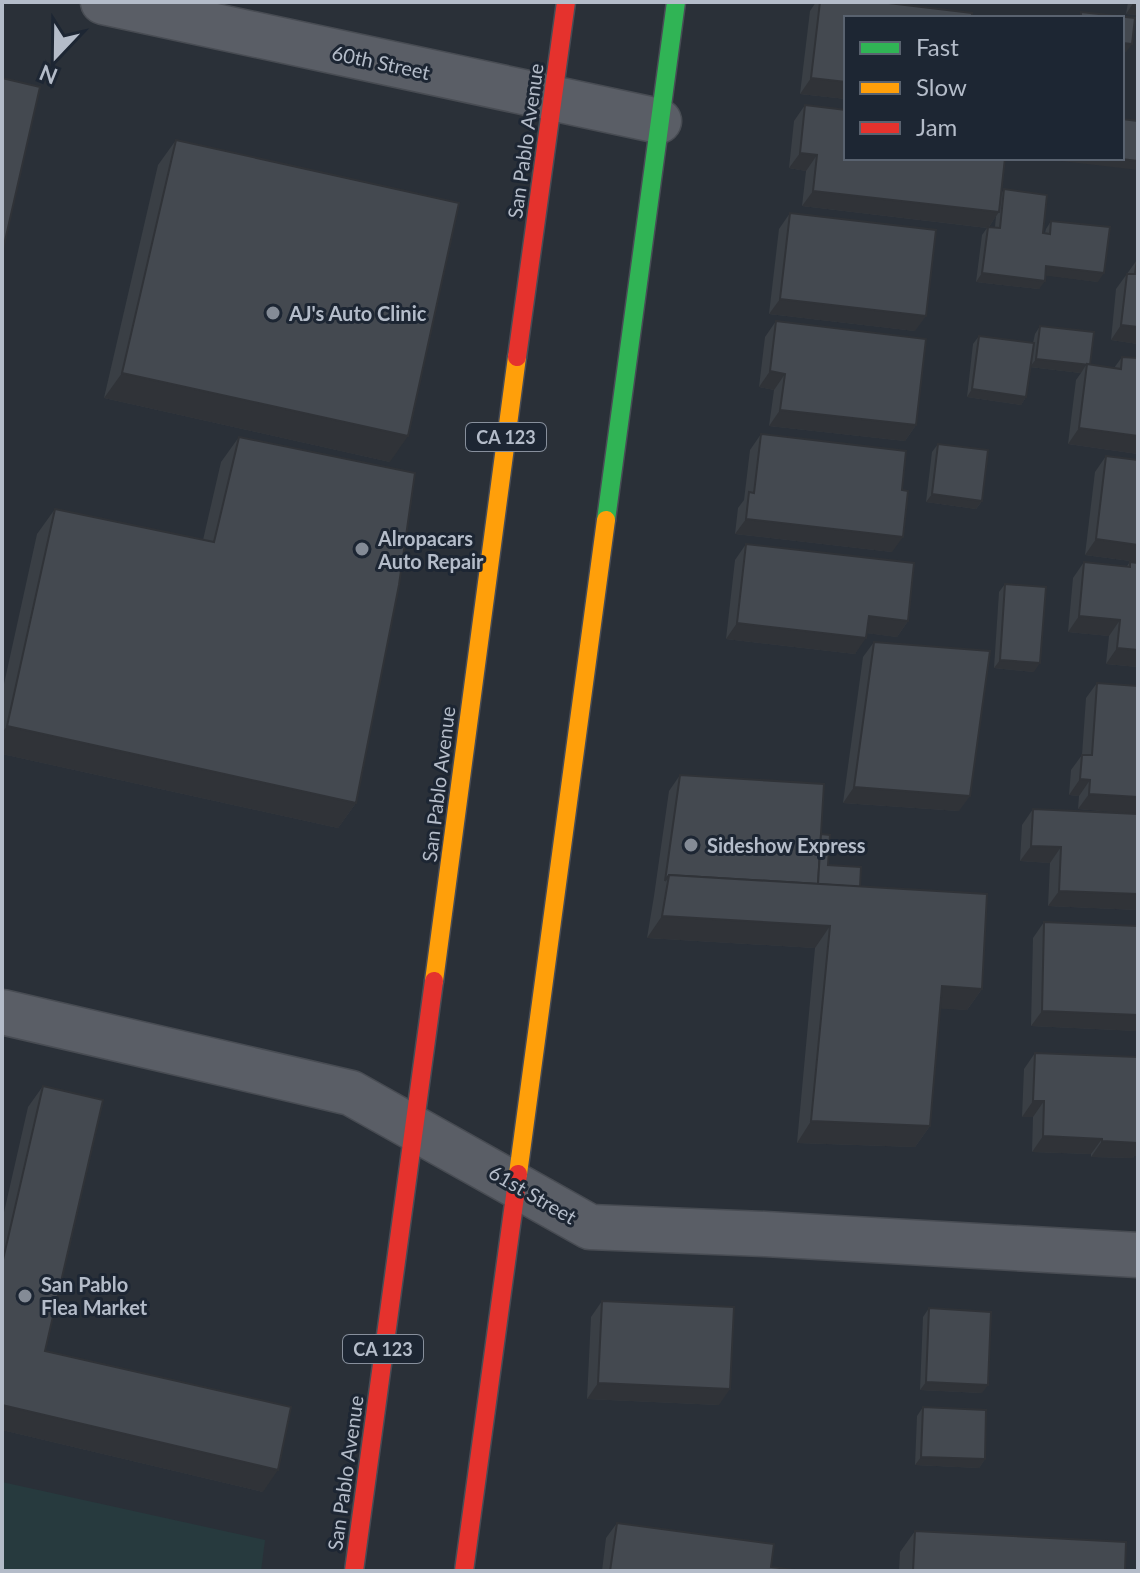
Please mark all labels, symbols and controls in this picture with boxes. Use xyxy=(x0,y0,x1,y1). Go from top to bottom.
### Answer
north arrow xyxy=(16,16,96,96)
legend xyxy=(844,16,1124,160)
text: Fast xyxy=(916,32,959,61)
street label: 60th Street xyxy=(330,40,432,84)
text: N xyxy=(35,59,61,91)
street label: San Pablo Avenue xyxy=(502,62,548,220)
text: Slow xyxy=(916,72,967,101)
text: Jam xyxy=(916,112,957,141)
place label: AJ's Auto Clinic xyxy=(288,301,427,325)
marker: AJ's Auto Clinic xyxy=(264,304,282,322)
road number: CA 123 xyxy=(466,423,546,451)
place label: Alropacars Auto Repair xyxy=(377,526,484,573)
marker: Alropacars Auto Repair xyxy=(353,540,371,558)
street label: San Pablo Avenue xyxy=(417,705,459,863)
place label: Sideshow Express xyxy=(707,833,866,857)
marker: Sideshow Express xyxy=(682,836,700,854)
street label: 61st Street xyxy=(485,1159,581,1229)
place label: San Pablo Flea Market xyxy=(41,1272,148,1319)
marker: San Pablo Flea Market xyxy=(16,1287,34,1305)
road number: CA 123 xyxy=(343,1335,423,1363)
street label: San Pablo Avenue xyxy=(322,1394,368,1552)

